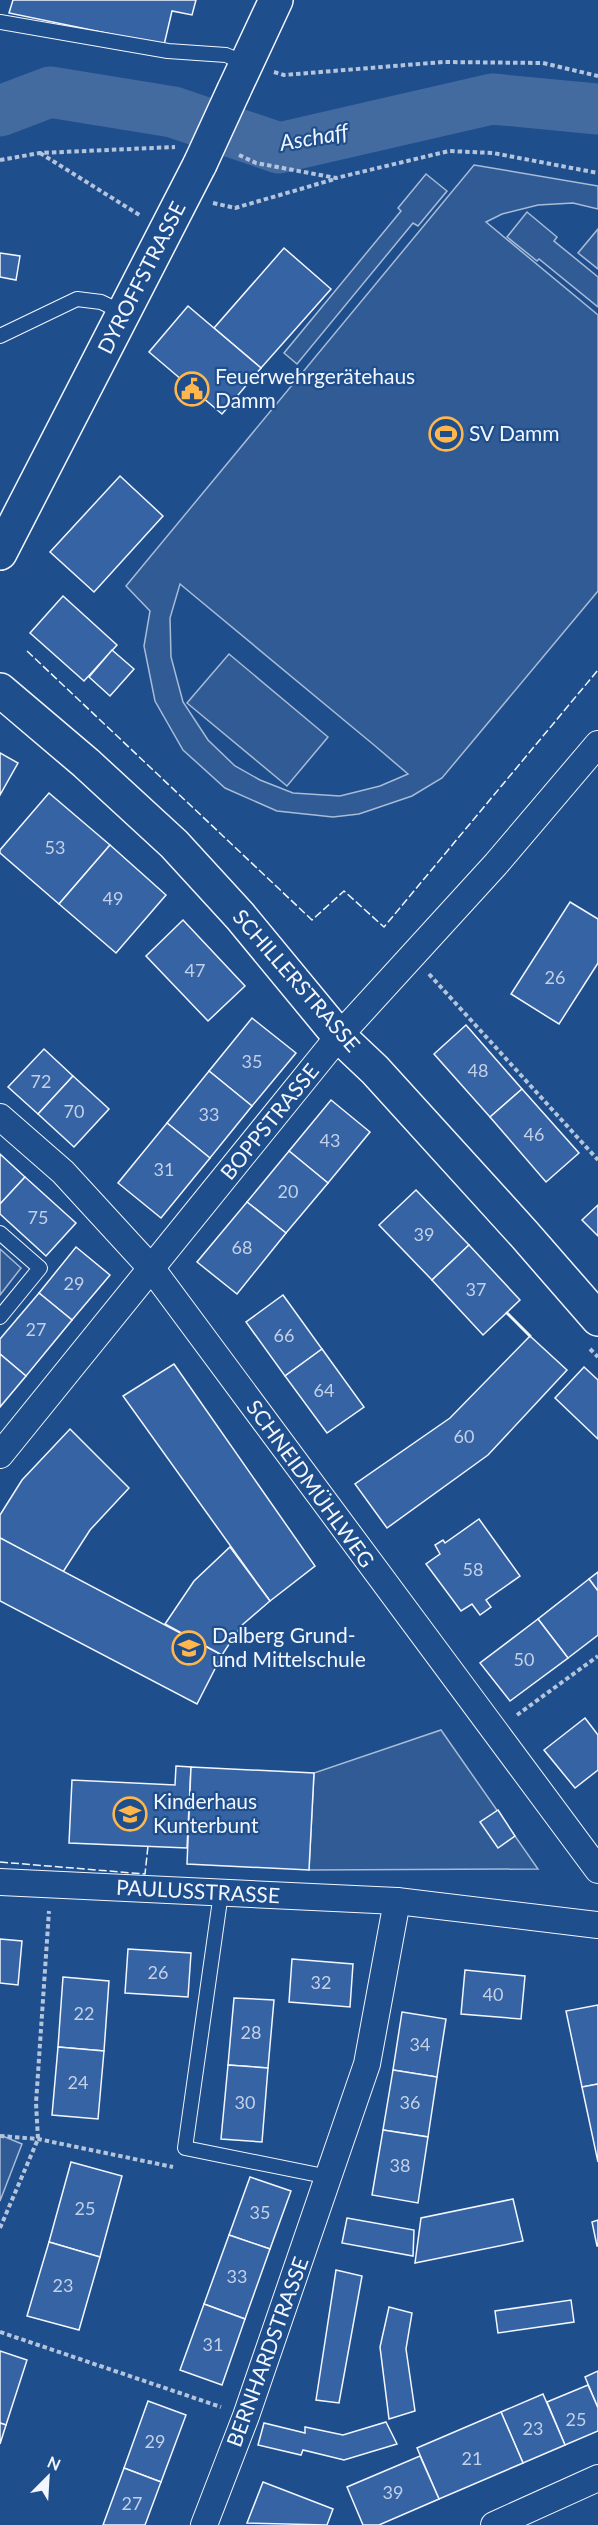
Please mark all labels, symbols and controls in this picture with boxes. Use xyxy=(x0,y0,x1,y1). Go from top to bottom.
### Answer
water label: Aschaff xyxy=(277,117,352,156)
street label: DYROFFSTRASSE xyxy=(91,197,190,358)
place label: Feuerwehrgerätehaus Damm xyxy=(215,363,415,412)
public building icon: Feuerwehrgerätehaus Damm xyxy=(174,371,210,407)
sports icon: SV Damm xyxy=(428,416,464,452)
place label: SV Damm xyxy=(469,420,560,445)
house number: 53 xyxy=(45,836,65,858)
house number: 49 xyxy=(103,887,123,909)
street label: SCHILLERSTRASSE xyxy=(229,904,366,1056)
house number: 47 xyxy=(185,959,205,981)
house number: 26 xyxy=(545,966,565,988)
house number: 35 xyxy=(242,1050,262,1072)
street label: BOPPSTRASSE xyxy=(215,1058,323,1184)
house number: 48 xyxy=(468,1059,488,1081)
house number: 72 xyxy=(31,1070,51,1092)
house number: 70 xyxy=(64,1100,84,1122)
house number: 33 xyxy=(199,1103,219,1125)
house number: 46 xyxy=(524,1123,544,1145)
house number: 43 xyxy=(320,1129,340,1151)
house number: 31 xyxy=(154,1158,174,1180)
house number: 20 xyxy=(278,1180,298,1202)
house number: 75 xyxy=(28,1206,48,1228)
house number: 39 xyxy=(414,1223,434,1245)
house number: 68 xyxy=(232,1236,252,1258)
house number: 29 xyxy=(64,1272,84,1294)
house number: 37 xyxy=(466,1278,486,1300)
house number: 27 xyxy=(26,1318,46,1340)
house number: 66 xyxy=(274,1324,294,1346)
house number: 64 xyxy=(314,1379,334,1401)
street label: SCHNEIDMÜHLWEG xyxy=(242,1395,380,1572)
house number: 60 xyxy=(454,1425,474,1447)
house number: 58 xyxy=(463,1558,483,1580)
place label: Dalberg Grund- und Mittelschule xyxy=(212,1622,366,1671)
school or university icon: Dalberg Grund- und Mittelschule xyxy=(171,1630,207,1666)
house number: 50 xyxy=(514,1648,534,1670)
place label: Kinderhaus Kunterbunt xyxy=(153,1788,259,1837)
school or university icon: Kinderhaus Kunterbunt xyxy=(112,1796,148,1832)
street label: PAULUSSTRASSE xyxy=(116,1874,281,1907)
house number: 26 xyxy=(148,1961,168,1983)
house number: 32 xyxy=(311,1971,331,1993)
house number: 40 xyxy=(483,1983,503,2005)
house number: 22 xyxy=(74,2002,94,2024)
house number: 28 xyxy=(241,2021,261,2043)
house number: 34 xyxy=(410,2033,430,2055)
house number: 24 xyxy=(68,2071,88,2093)
house number: 30 xyxy=(235,2091,255,2113)
house number: 36 xyxy=(400,2091,420,2113)
house number: 38 xyxy=(390,2154,410,2176)
house number: 25 xyxy=(75,2197,95,2219)
house number: 35 xyxy=(250,2201,270,2223)
street label: BERNHARDSTRASSE xyxy=(221,2253,313,2450)
house number: 33 xyxy=(227,2265,247,2287)
house number: 23 xyxy=(53,2274,73,2296)
house number: 31 xyxy=(203,2333,223,2355)
house number: 25 xyxy=(566,2408,586,2430)
house number: 23 xyxy=(523,2417,543,2439)
house number: 29 xyxy=(145,2430,165,2452)
north arrow xyxy=(18,2447,78,2507)
house number: 21 xyxy=(462,2447,482,2469)
text: N xyxy=(45,2452,64,2474)
house number: 39 xyxy=(383,2481,403,2503)
house number: 27 xyxy=(122,2492,142,2514)

